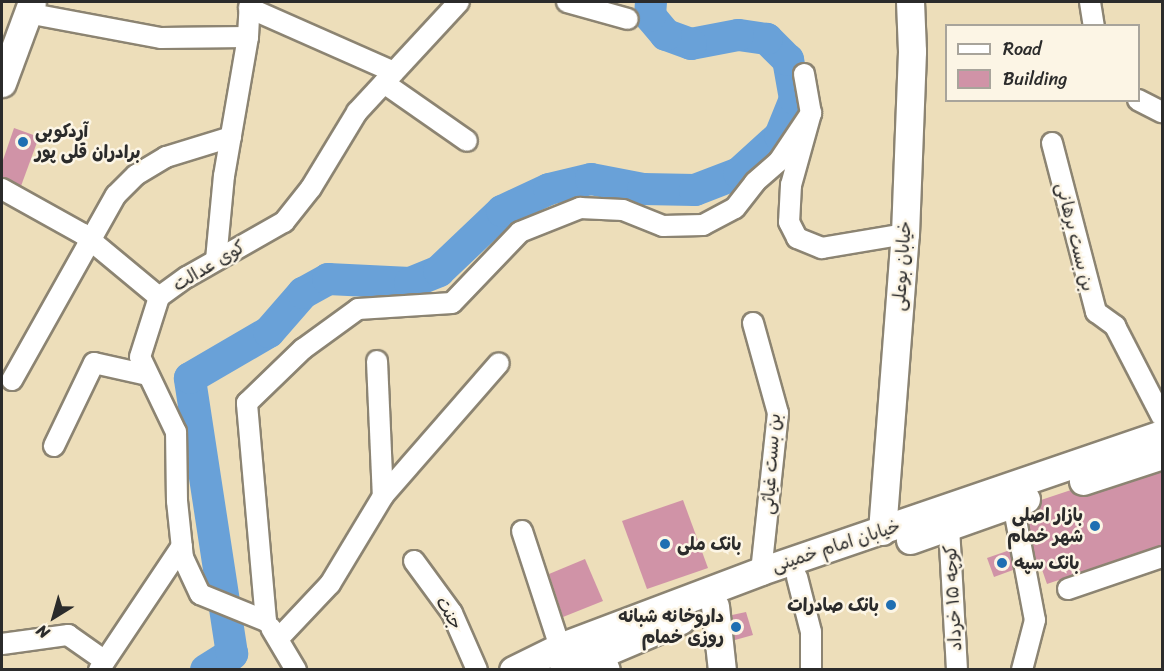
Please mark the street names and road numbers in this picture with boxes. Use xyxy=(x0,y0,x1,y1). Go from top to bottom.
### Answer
street label: بن بست برهانی xyxy=(1051,180,1099,294)
street label: خیابان بوعلی xyxy=(888,220,916,312)
street label: کوی عدالت xyxy=(169,236,249,296)
street label: بن بست غیاثی xyxy=(757,413,785,515)
street label: خیابان امام خمینی xyxy=(769,515,903,577)
street label: کوچه ۱۵ خرداد xyxy=(939,544,967,652)
street label: جنت xyxy=(431,593,467,633)

